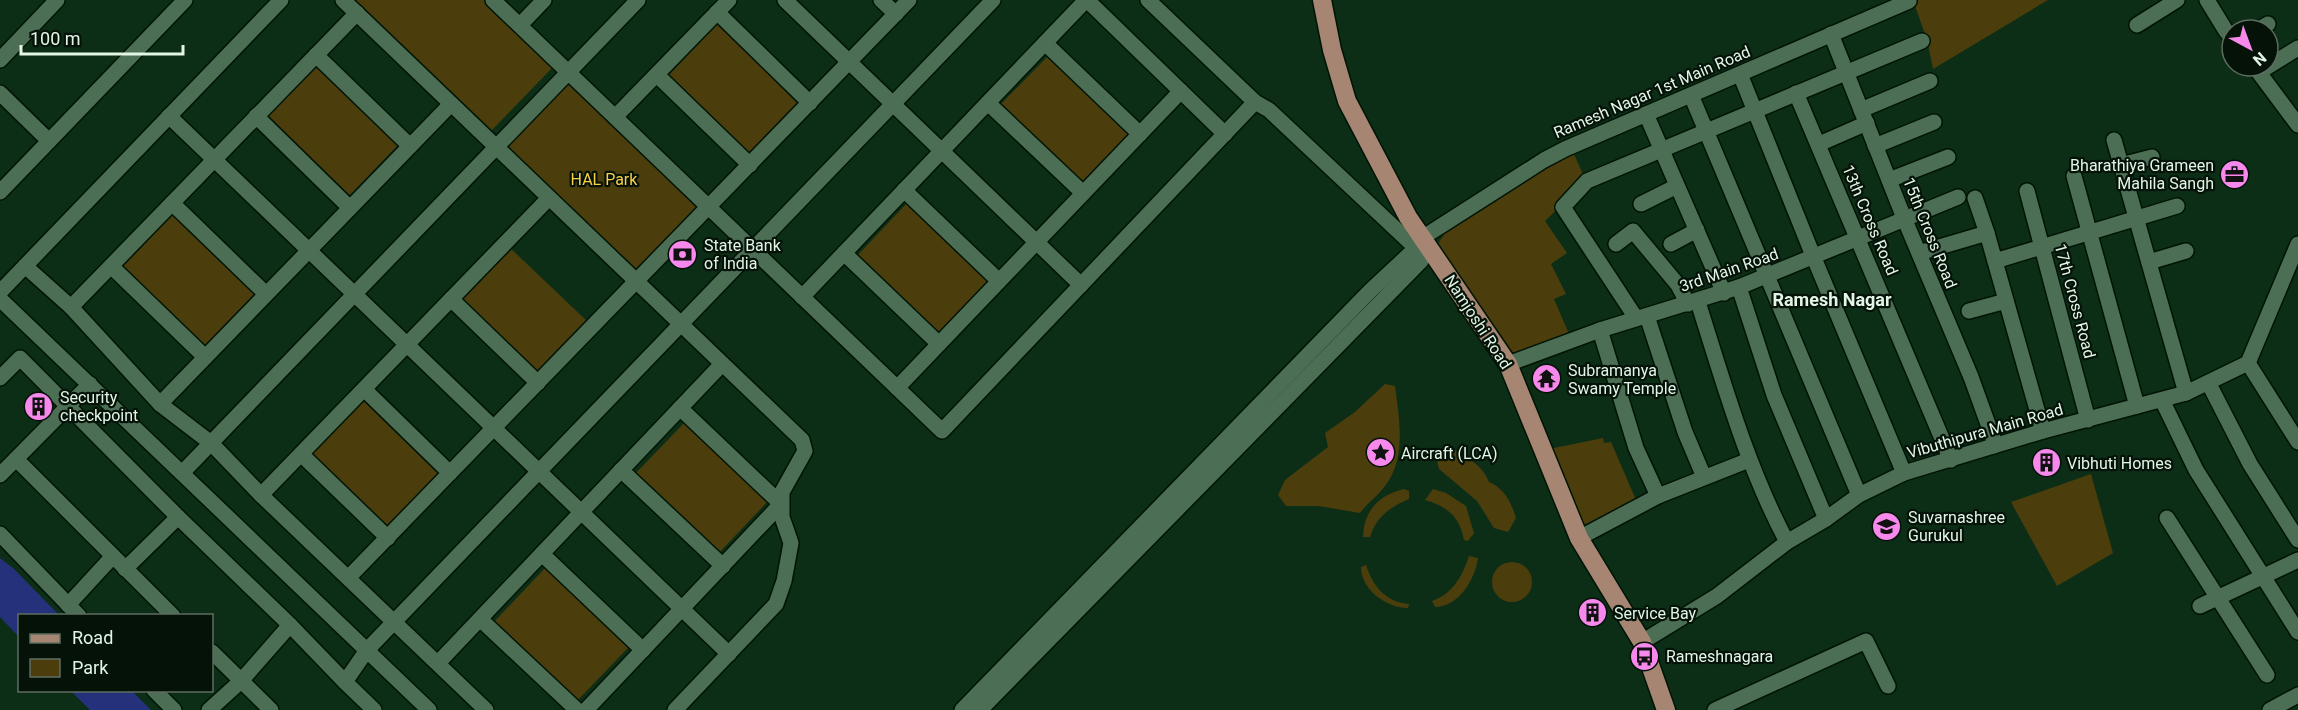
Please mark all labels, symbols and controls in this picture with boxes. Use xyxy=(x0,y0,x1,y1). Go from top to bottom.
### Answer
scale bar xyxy=(21,18,183,56)
north arrow xyxy=(2220,18,2280,78)
text: 100 m xyxy=(30,28,81,49)
street label: Ramesh Nagar 1st Main Road xyxy=(1551,42,1753,142)
text: N xyxy=(2249,48,2270,70)
place label: Bharathiya Grameen Mahila Sangh xyxy=(2070,156,2214,193)
office icon: Bharathiya Grameen Mahila Sangh xyxy=(2219,158,2251,190)
street label: 13th Cross Road xyxy=(1838,162,1902,278)
park label: HAL Park xyxy=(571,170,638,189)
street label: 15th Cross Road xyxy=(1899,175,1961,291)
place label: State Bank of India xyxy=(704,236,782,273)
bank icon: State Bank of India xyxy=(667,238,699,270)
street label: 17th Cross Road xyxy=(2051,242,2099,360)
street label: 3rd Main Road xyxy=(1677,244,1781,296)
street label: Namjoshi Road xyxy=(1440,271,1516,373)
district label: Ramesh Nagar xyxy=(1772,289,1892,310)
place label: Subramanya Swamy Temple xyxy=(1568,361,1676,398)
temple icon: Subramanya Swamy Temple xyxy=(1531,363,1563,395)
place label: Security checkpoint xyxy=(60,388,138,425)
building icon: Security checkpoint xyxy=(23,390,55,422)
street label: Vibuthipura Main Road xyxy=(1905,400,2065,462)
place icon: Aircraft (LCA) xyxy=(1364,437,1396,469)
place label: Aircraft (LCA) xyxy=(1401,444,1498,463)
building icon: Vibhuti Homes xyxy=(2030,447,2062,479)
place label: Vibhuti Homes xyxy=(2067,454,2172,473)
place label: Suvarnashree Gurukul xyxy=(1908,508,2005,545)
school or university icon: Suvarnashree Gurukul xyxy=(1871,510,1903,542)
building icon: Service Bay xyxy=(1577,597,1609,629)
place label: Service Bay xyxy=(1614,604,1697,623)
legend xyxy=(18,614,213,692)
text: Road xyxy=(72,627,113,648)
bus stop icon: Rameshnagara xyxy=(1629,640,1661,672)
place label: Rameshnagara xyxy=(1666,647,1773,666)
text: Park xyxy=(72,657,109,678)

